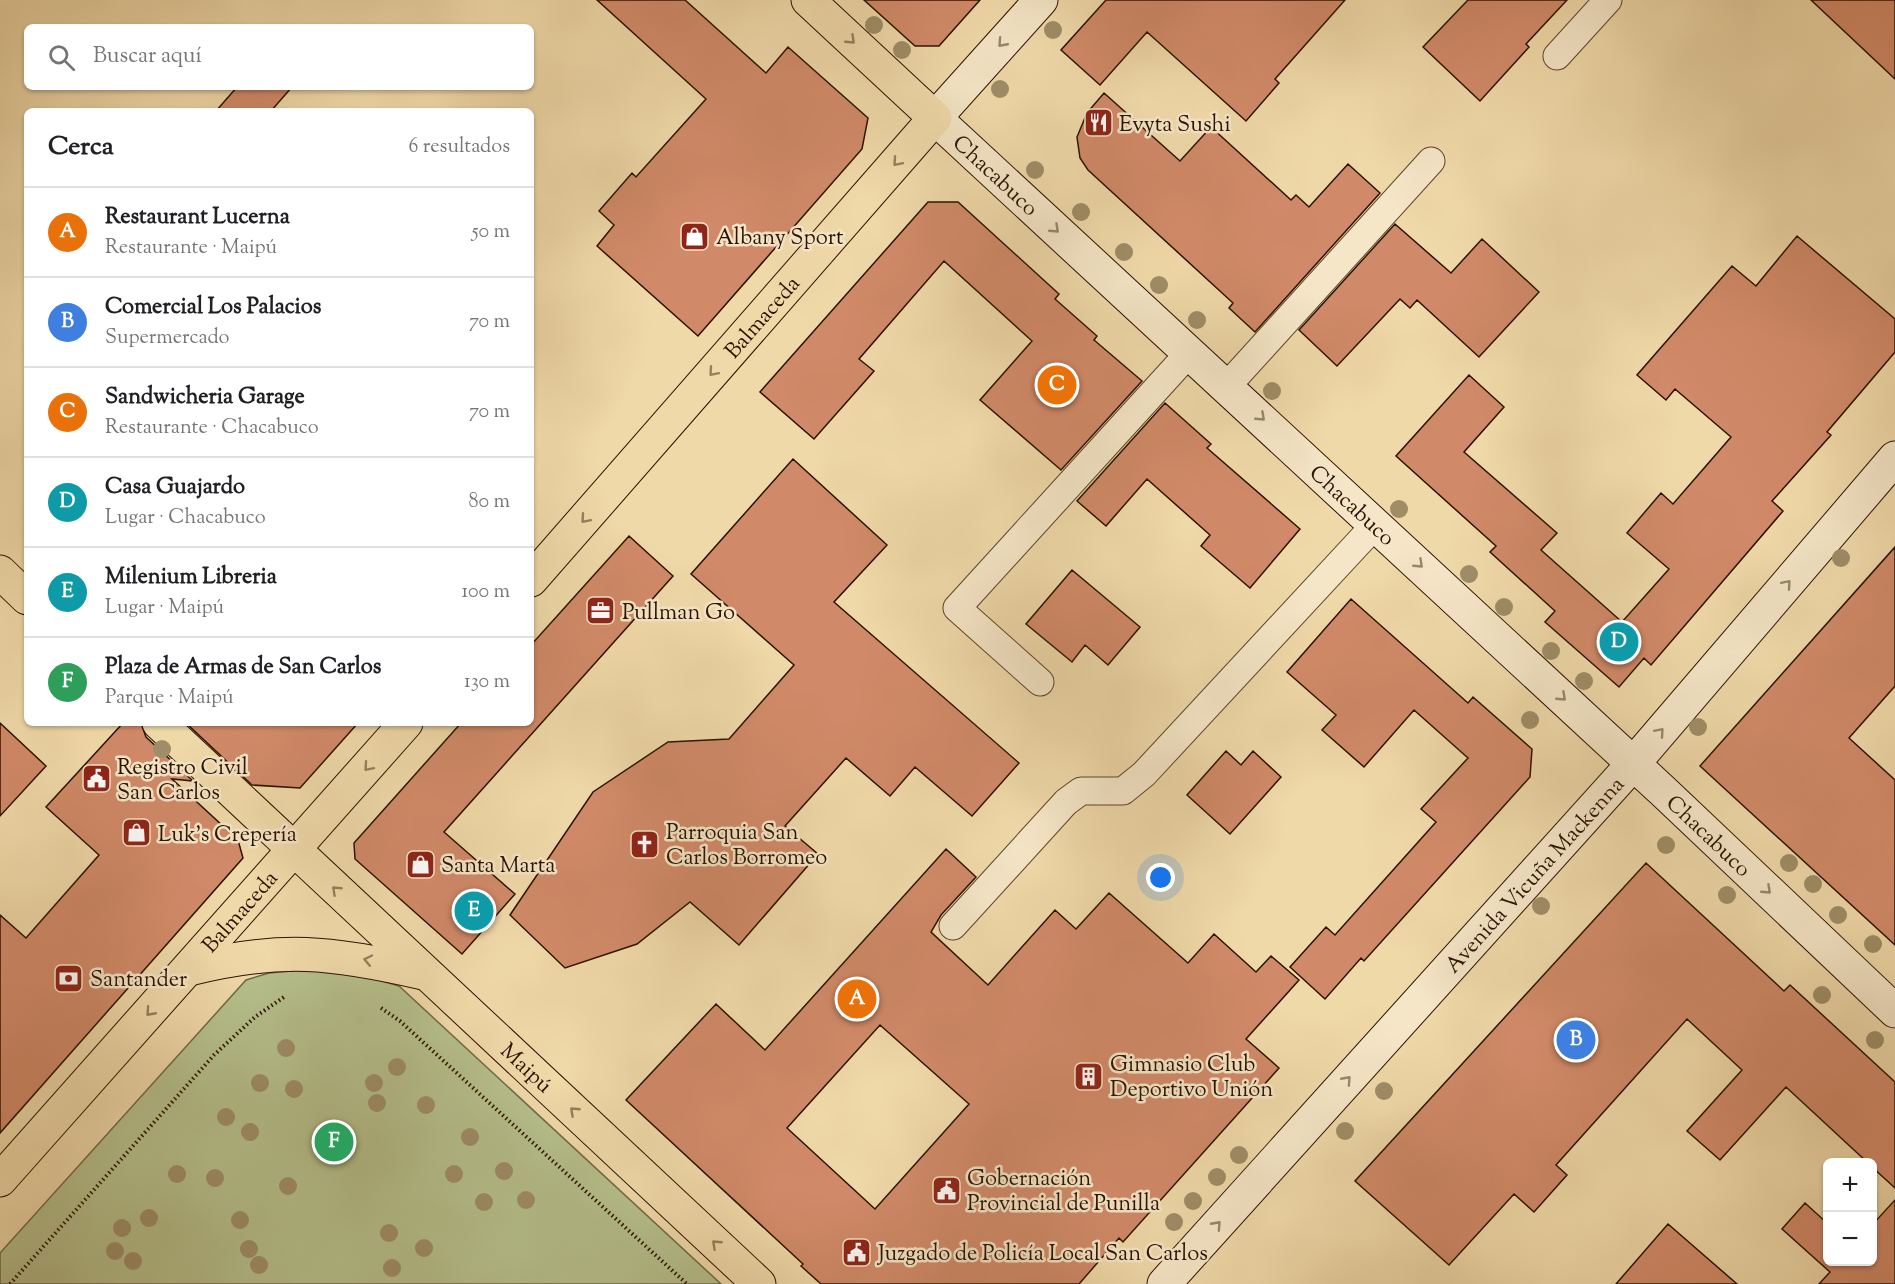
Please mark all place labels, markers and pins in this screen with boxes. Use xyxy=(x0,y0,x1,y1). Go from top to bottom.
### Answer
restaurant icon: Evyta Sushi xyxy=(1082,107,1114,139)
place label: Evyta Sushi xyxy=(1119,110,1231,142)
shop icon: Albany Sport xyxy=(679,220,711,252)
place label: Albany Sport xyxy=(716,223,844,255)
pin: C xyxy=(1038,362,1076,408)
office icon: Pullman Go xyxy=(585,595,617,627)
place label: Pullman Go xyxy=(622,598,735,630)
pin: D xyxy=(1600,620,1638,664)
place label: Registro Civil San Carlos xyxy=(117,753,248,810)
public building icon: Registro Civil San Carlos xyxy=(80,763,112,795)
shop icon: Luk's Crepería xyxy=(121,817,153,849)
place label: Parroquia San Carlos Borromeo xyxy=(666,818,827,875)
place label: Luk's Crepería xyxy=(158,820,297,852)
church icon: Parroquia San Carlos Borromeo xyxy=(629,828,661,860)
shop icon: Santa Marta xyxy=(404,848,436,880)
place label: Santa Marta xyxy=(441,851,555,883)
pin: E xyxy=(454,888,494,934)
bank icon: Santander xyxy=(53,962,85,994)
place label: Santander xyxy=(90,965,187,997)
pin: A xyxy=(838,976,876,1022)
pin: B xyxy=(1556,1018,1596,1062)
place label: Gimnasio Club Deportivo Unión xyxy=(1110,1050,1273,1107)
building icon: Gimnasio Club Deportivo Unión xyxy=(1073,1060,1105,1092)
pin: F xyxy=(314,1120,354,1164)
place label: Gobernación Provincial de Punilla xyxy=(967,1164,1160,1221)
public building icon: Gobernación Provincial de Punilla xyxy=(930,1174,962,1206)
public building icon: Juzgado de Policía Local San Carlos xyxy=(841,1236,873,1268)
place label: Juzgado de Policía Local San Carlos xyxy=(877,1239,1208,1271)

